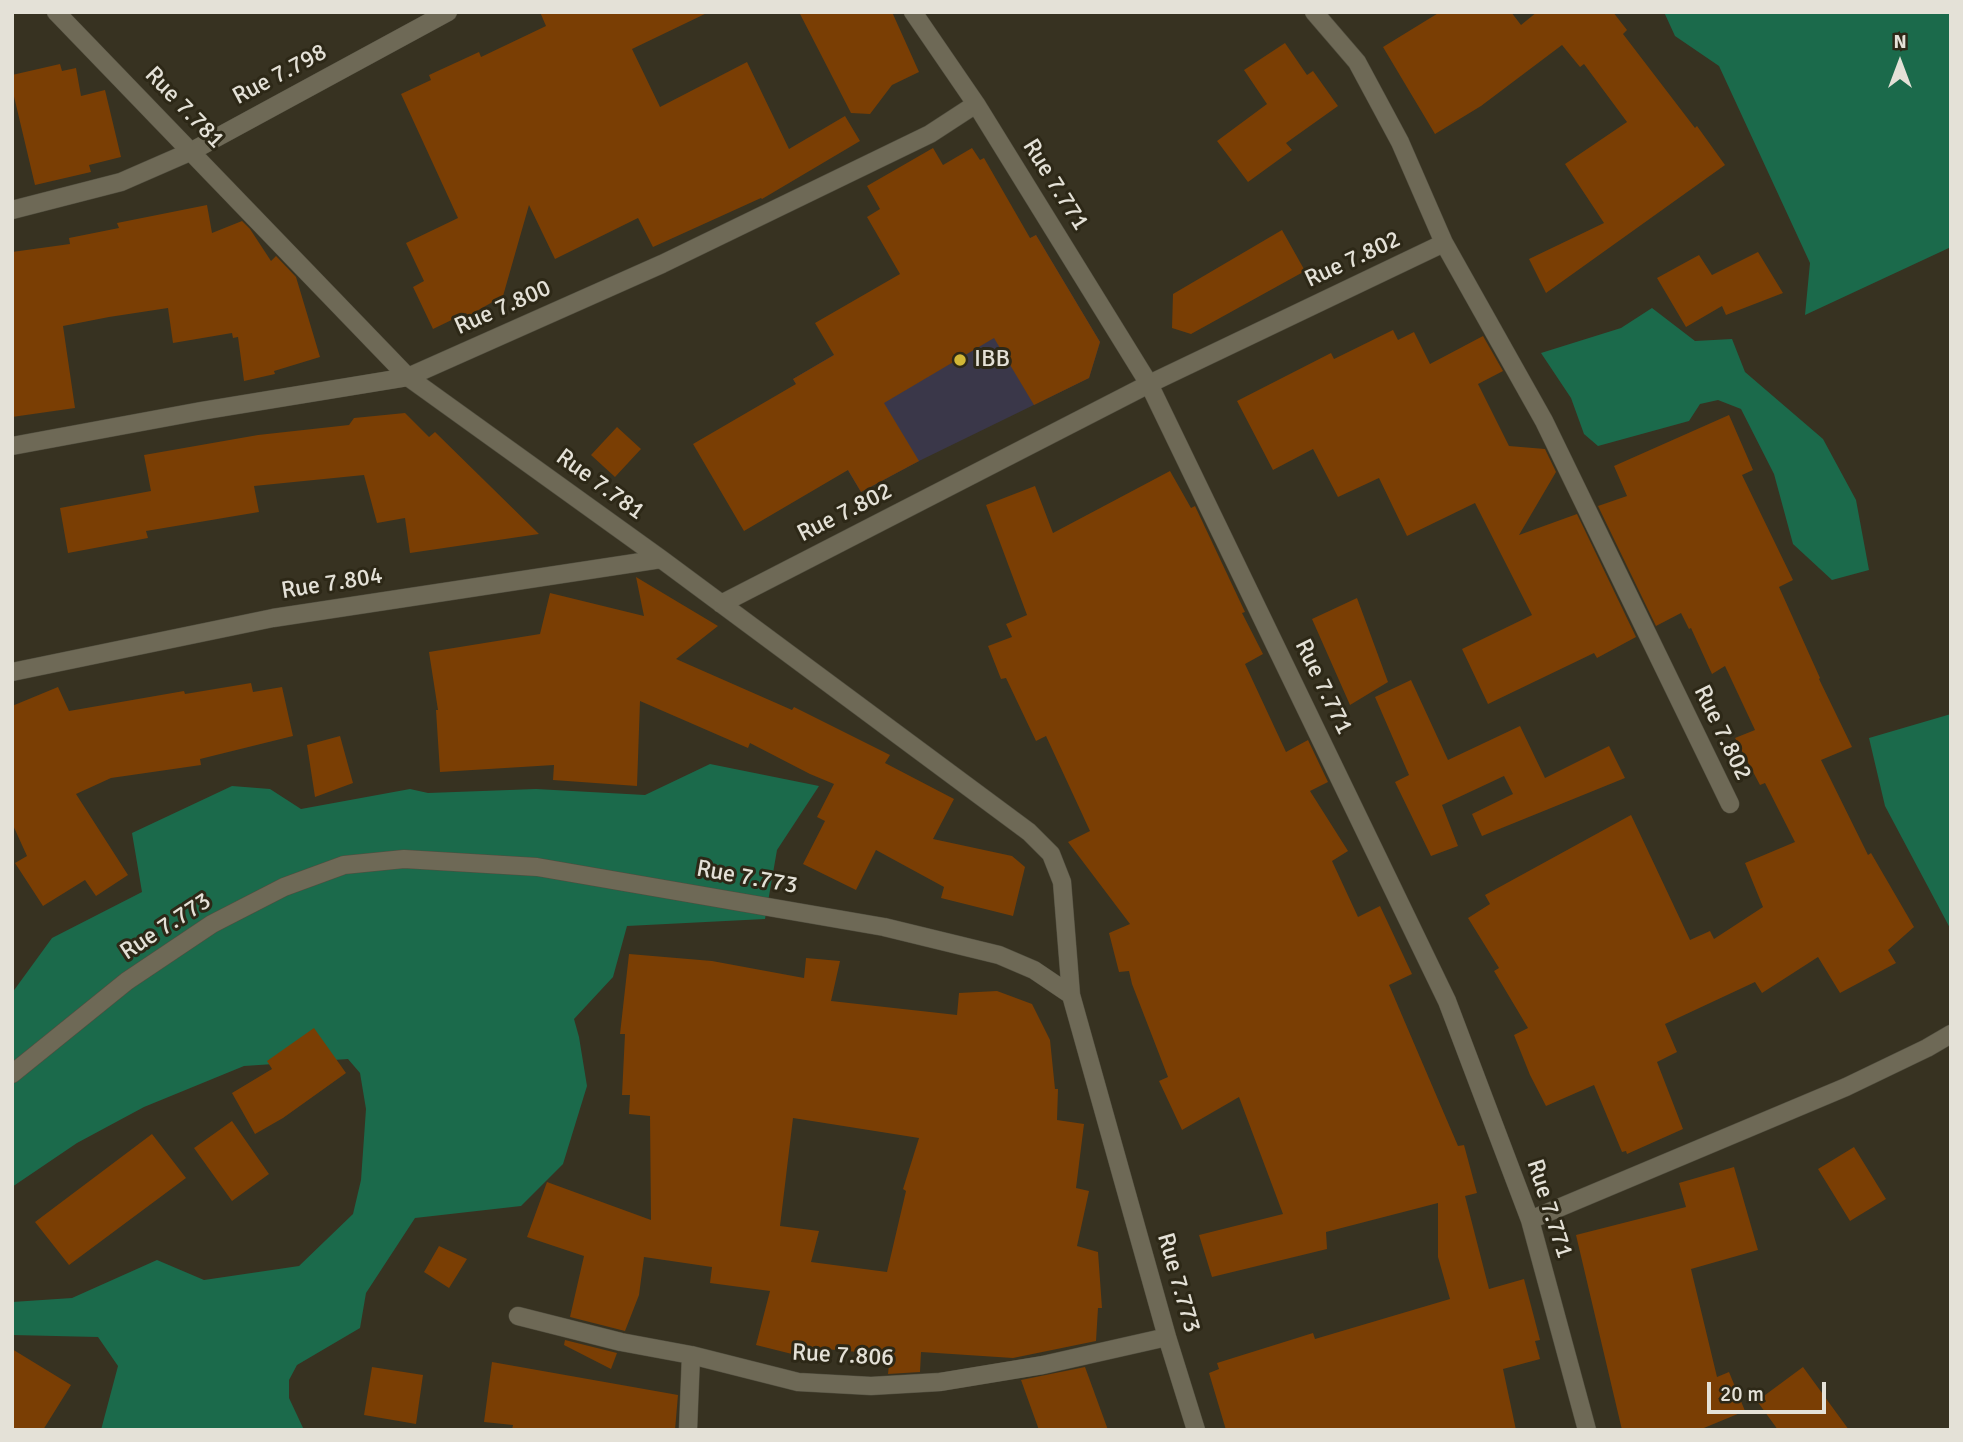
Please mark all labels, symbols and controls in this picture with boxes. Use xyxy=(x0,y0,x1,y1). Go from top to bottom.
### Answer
north arrow xyxy=(1865,28,1935,98)
text: N xyxy=(1893,30,1907,54)
street label: Rue 7.798 xyxy=(228,38,332,112)
street label: Rue 7.781 xyxy=(138,61,230,155)
street label: Rue 7.771 xyxy=(1016,134,1094,236)
street label: Rue 7.802 xyxy=(1301,225,1405,295)
street label: Rue 7.800 xyxy=(450,274,556,342)
place label: IBB xyxy=(974,346,1010,374)
marker: IBB xyxy=(952,352,968,368)
street label: Rue 7.781 xyxy=(550,443,650,527)
street label: Rue 7.802 xyxy=(793,477,897,549)
street label: Rue 7.804 xyxy=(279,562,385,606)
street label: Rue 7.771 xyxy=(1288,635,1358,739)
street label: Rue 7.802 xyxy=(1687,681,1757,785)
street label: Rue 7.773 xyxy=(694,855,800,901)
street label: Rue 7.773 xyxy=(115,887,217,967)
street label: Rue 7.771 xyxy=(1519,1156,1579,1262)
street label: Rue 7.773 xyxy=(1150,1230,1206,1336)
street label: Rue 7.806 xyxy=(791,1339,895,1373)
scale bar xyxy=(1711,1368,1830,1412)
text: 20 m xyxy=(1720,1381,1764,1407)

